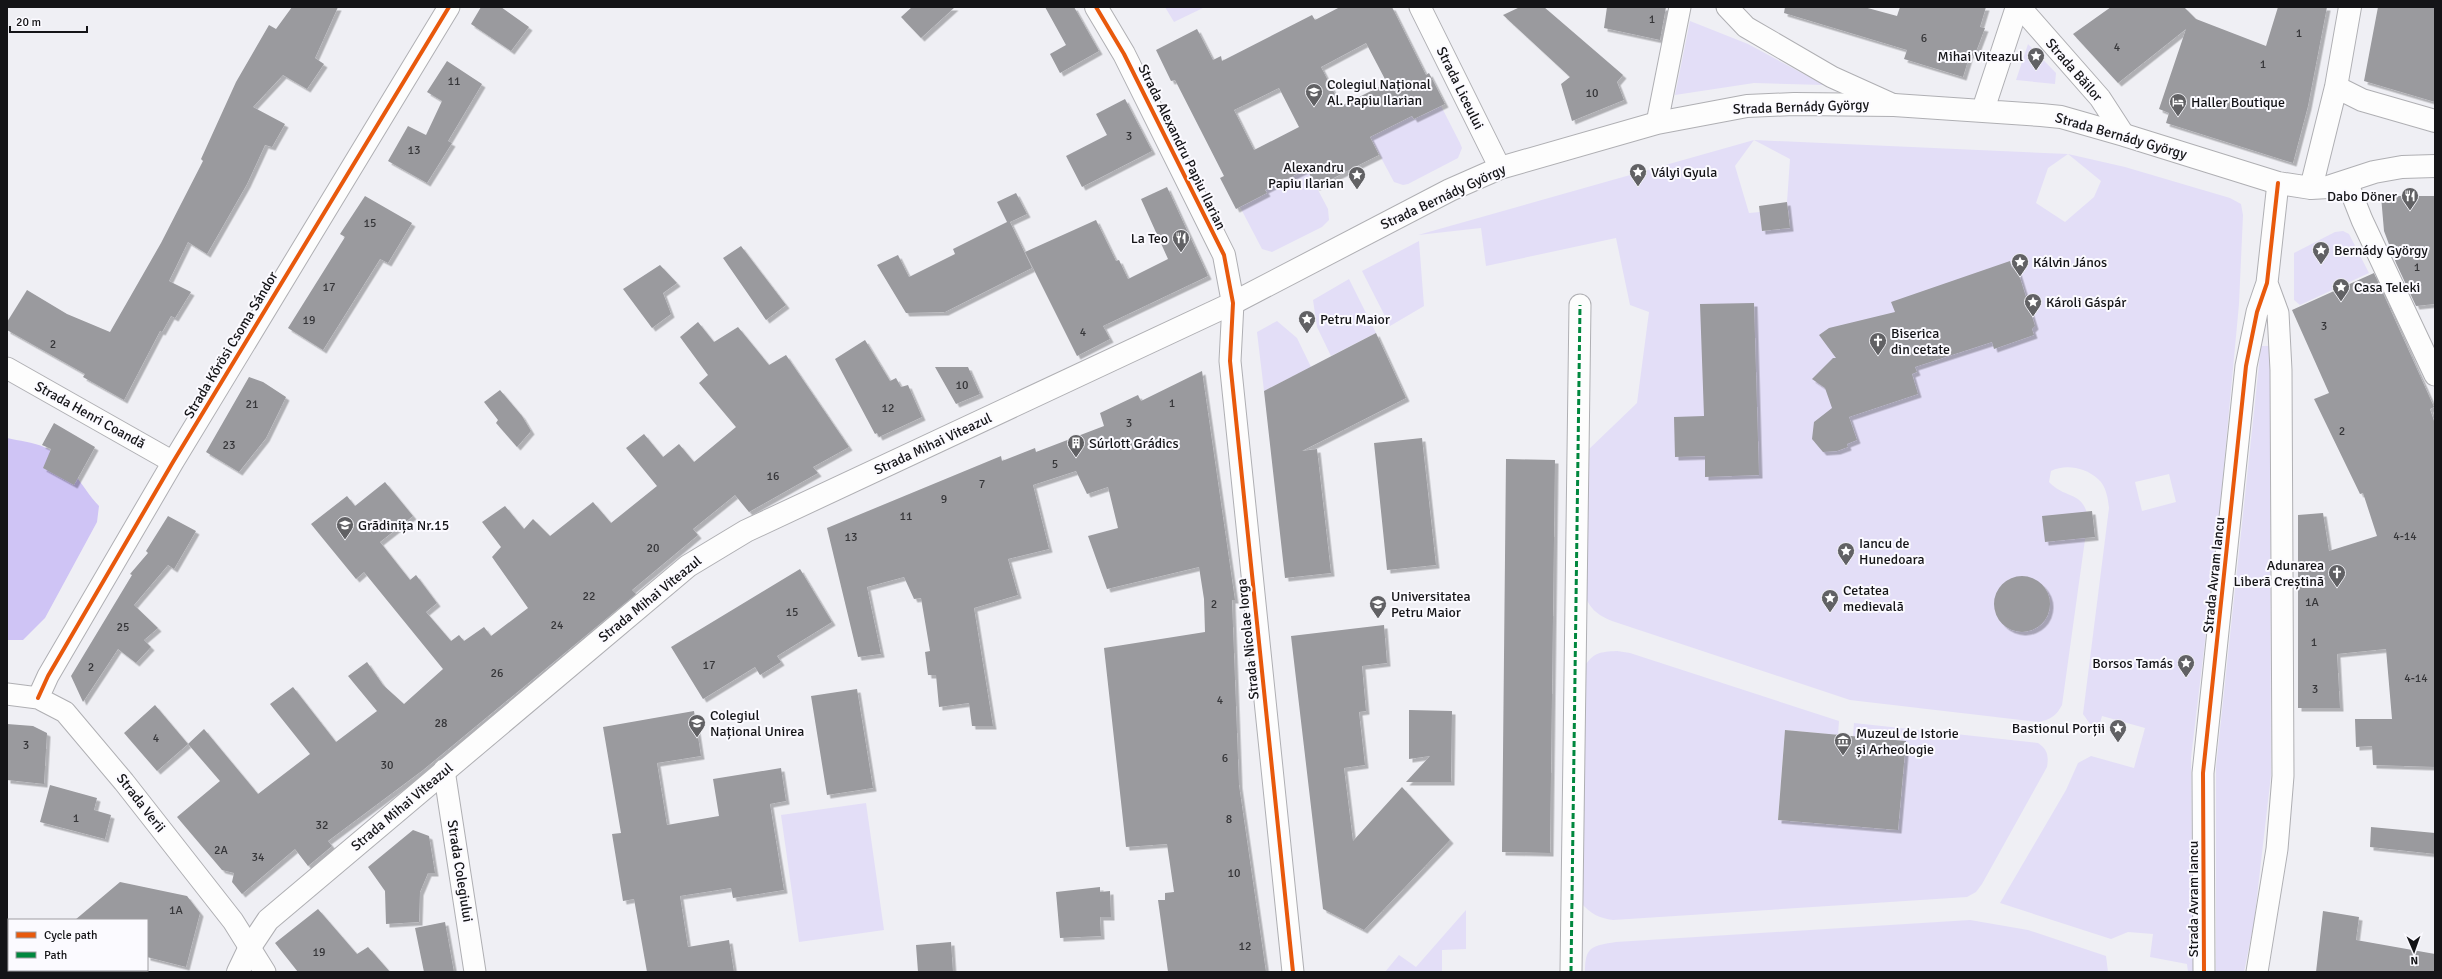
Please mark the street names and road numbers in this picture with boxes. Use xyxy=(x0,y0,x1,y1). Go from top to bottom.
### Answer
street label: Strada Băilor xyxy=(2042,35,2107,106)
street label: Strada Liceului xyxy=(1433,44,1487,132)
street label: Strada Alexandru Papiu Ilarian xyxy=(1134,61,1230,233)
street label: Strada Bernády György xyxy=(1733,96,1870,118)
street label: Strada Bernády György xyxy=(2053,109,2189,163)
street label: Strada Bernády György xyxy=(1378,160,1509,233)
street label: Strada Kőrösi Csoma Sándor xyxy=(180,268,282,422)
street label: Strada Henri Coandă xyxy=(32,378,148,452)
street label: Strada Mihai Viteazul xyxy=(872,409,994,479)
street label: Strada Avram Iancu xyxy=(2199,516,2229,634)
street label: Strada Mihai Viteazul xyxy=(595,552,705,646)
street label: Strada Nicolae Iorga xyxy=(1233,578,1263,700)
street label: Strada Mihai Viteazul xyxy=(348,759,456,855)
street label: Strada Verii xyxy=(113,770,169,836)
street label: Strada Colegiului xyxy=(444,819,476,923)
street label: Strada Avram Iancu xyxy=(2185,841,2202,957)

